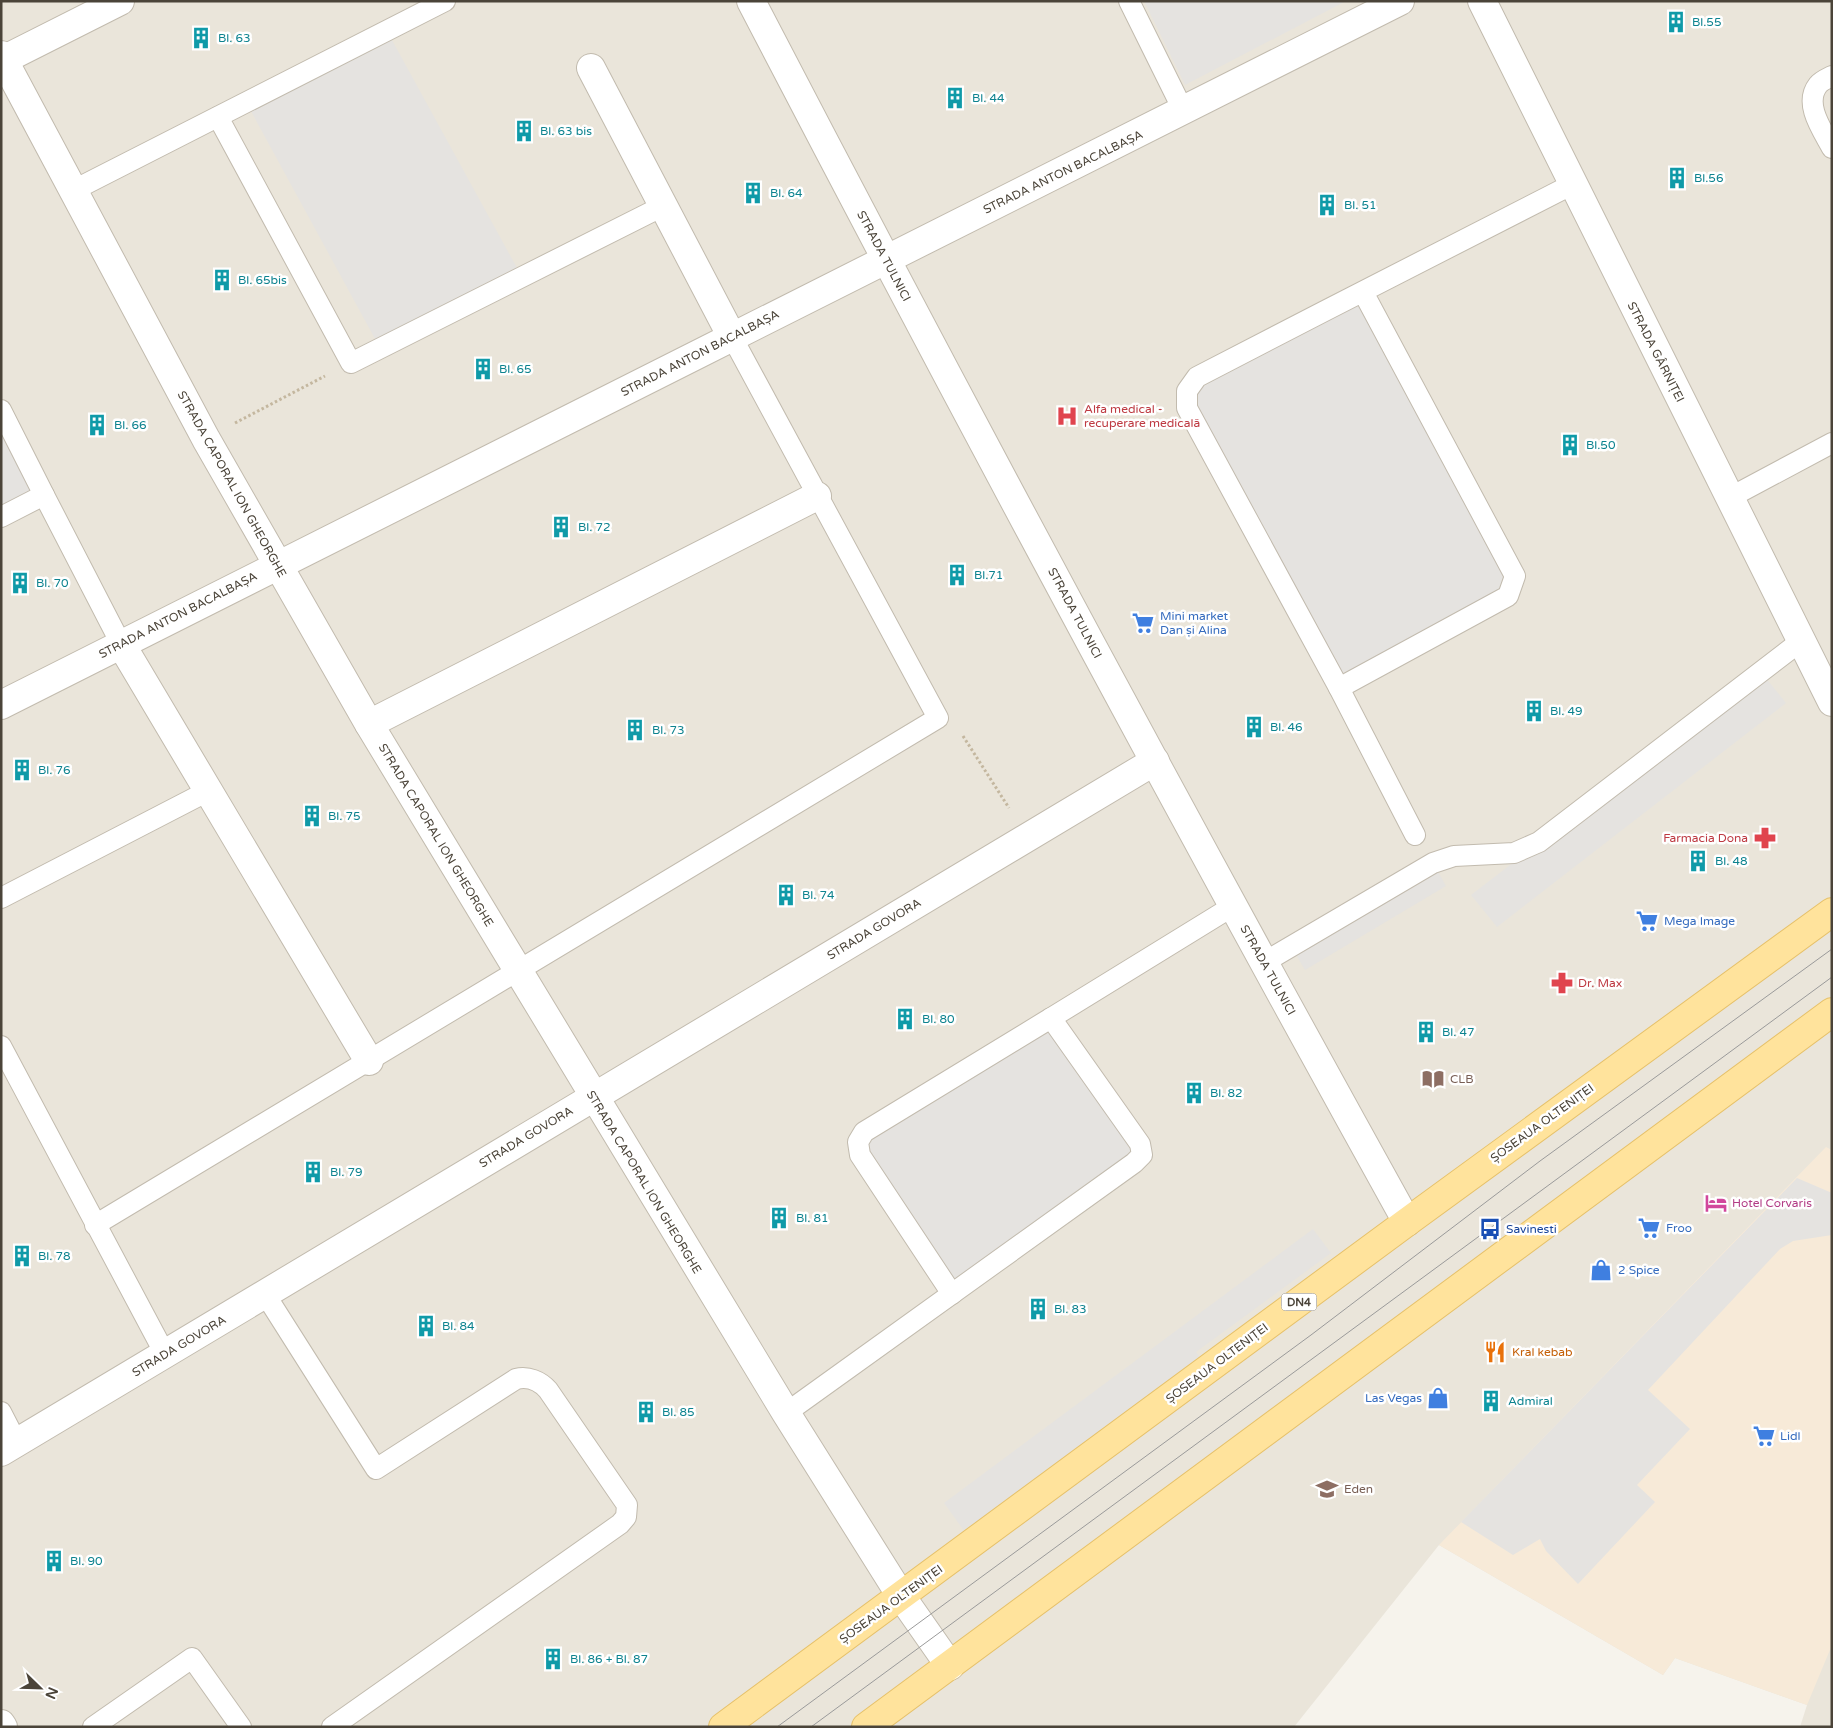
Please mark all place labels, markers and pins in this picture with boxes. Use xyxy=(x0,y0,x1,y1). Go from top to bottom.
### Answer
building icon: Bl.55 xyxy=(1663,9,1689,35)
place label: Bl.55 xyxy=(1692,15,1721,29)
building icon: Bl. 63 xyxy=(188,25,214,51)
place label: Bl. 63 xyxy=(218,31,251,45)
building icon: Bl. 44 xyxy=(942,85,968,111)
place label: Bl. 44 xyxy=(972,91,1005,105)
building icon: Bl. 63 bis xyxy=(511,118,537,144)
place label: Bl. 63 bis xyxy=(540,124,592,138)
building icon: Bl.56 xyxy=(1664,165,1690,191)
place label: Bl.56 xyxy=(1694,171,1723,185)
building icon: Bl. 64 xyxy=(740,180,766,206)
place label: Bl. 64 xyxy=(770,186,803,200)
building icon: Bl. 51 xyxy=(1314,192,1340,218)
place label: Bl. 51 xyxy=(1344,198,1377,212)
building icon: Bl. 65bis xyxy=(209,267,235,293)
place label: Bl. 65bis xyxy=(238,273,287,287)
building icon: Bl. 65 xyxy=(470,356,496,382)
place label: Bl. 65 xyxy=(499,362,532,376)
place label: Alfa medical - recuperare medicală xyxy=(1084,402,1200,430)
hospital icon: Alfa medical - recuperare medicală xyxy=(1054,403,1080,429)
building icon: Bl. 66 xyxy=(84,412,110,438)
place label: Bl. 66 xyxy=(114,418,147,432)
building icon: Bl.50 xyxy=(1557,432,1583,458)
place label: Bl.50 xyxy=(1586,438,1616,452)
building icon: Bl. 72 xyxy=(548,514,574,540)
place label: Bl. 72 xyxy=(578,520,611,534)
building icon: Bl.71 xyxy=(944,562,970,588)
place label: Bl.71 xyxy=(974,568,1003,582)
building icon: Bl. 70 xyxy=(7,570,33,596)
place label: Bl. 70 xyxy=(36,576,69,590)
place label: Mini market Dan și Alina xyxy=(1160,609,1228,637)
supermarket icon: Mini market Dan și Alina xyxy=(1130,610,1156,636)
building icon: Bl. 49 xyxy=(1521,698,1547,724)
place label: Bl. 49 xyxy=(1550,704,1583,718)
building icon: Bl. 46 xyxy=(1241,714,1267,740)
building icon: Bl. 73 xyxy=(622,717,648,743)
place label: Bl. 46 xyxy=(1270,720,1303,734)
place label: Bl. 73 xyxy=(652,723,685,737)
building icon: Bl. 76 xyxy=(9,757,35,783)
place label: Bl. 76 xyxy=(38,763,71,777)
building icon: Bl. 75 xyxy=(299,803,325,829)
place label: Bl. 75 xyxy=(328,809,361,823)
pharmacy icon: Farmacia Dona xyxy=(1752,825,1778,851)
place label: Farmacia Dona xyxy=(1663,831,1748,845)
building icon: Bl. 48 xyxy=(1685,848,1711,874)
place label: Bl. 48 xyxy=(1715,854,1748,868)
building icon: Bl. 74 xyxy=(773,882,799,908)
place label: Bl. 74 xyxy=(802,888,835,902)
supermarket icon: Mega Image xyxy=(1634,908,1660,934)
place label: Mega Image xyxy=(1664,914,1735,928)
pharmacy icon: Dr. Max xyxy=(1549,970,1575,996)
place label: Dr. Max xyxy=(1578,976,1622,990)
building icon: Bl. 80 xyxy=(892,1006,918,1032)
place label: Bl. 80 xyxy=(922,1012,955,1026)
building icon: Bl. 47 xyxy=(1413,1019,1439,1045)
place label: Bl. 47 xyxy=(1442,1025,1475,1039)
library icon: CLB xyxy=(1420,1066,1446,1092)
place label: CLB xyxy=(1450,1072,1474,1086)
building icon: Bl. 82 xyxy=(1181,1080,1207,1106)
place label: Bl. 82 xyxy=(1210,1086,1243,1100)
building icon: Bl. 79 xyxy=(300,1159,326,1185)
place label: Bl. 79 xyxy=(330,1165,363,1179)
hotel icon: Hotel Corvaris xyxy=(1703,1190,1729,1216)
place label: Hotel Corvaris xyxy=(1732,1196,1812,1210)
building icon: Bl. 81 xyxy=(766,1205,792,1231)
place label: Bl. 81 xyxy=(796,1211,829,1225)
supermarket icon: Froo xyxy=(1636,1215,1662,1241)
bus stop icon: Savinesti xyxy=(1477,1216,1503,1242)
place label: Froo xyxy=(1666,1221,1692,1235)
place label: Savinesti xyxy=(1506,1222,1557,1236)
building icon: Bl. 78 xyxy=(9,1243,35,1269)
place label: Bl. 78 xyxy=(38,1249,71,1263)
shop icon: 2 Spice xyxy=(1588,1257,1614,1283)
place label: 2 Spice xyxy=(1618,1263,1660,1277)
building icon: Bl. 83 xyxy=(1025,1296,1051,1322)
place label: Bl. 83 xyxy=(1054,1302,1087,1316)
building icon: Bl. 84 xyxy=(413,1313,439,1339)
place label: Bl. 84 xyxy=(442,1319,475,1333)
restaurant icon: Kral kebab xyxy=(1482,1339,1508,1365)
place label: Kral kebab xyxy=(1512,1345,1573,1359)
shop icon: Las Vegas xyxy=(1425,1385,1451,1411)
building icon: Admiral xyxy=(1478,1388,1504,1414)
place label: Las Vegas xyxy=(1365,1391,1422,1405)
place label: Admiral xyxy=(1508,1394,1553,1408)
building icon: Bl. 85 xyxy=(633,1399,659,1425)
place label: Bl. 85 xyxy=(662,1405,695,1419)
supermarket icon: Lidl xyxy=(1751,1423,1777,1449)
place label: Lidl xyxy=(1780,1429,1800,1443)
school or university icon: Eden xyxy=(1314,1476,1340,1502)
place label: Eden xyxy=(1344,1482,1373,1496)
building icon: Bl. 90 xyxy=(41,1548,67,1574)
place label: Bl. 90 xyxy=(70,1554,103,1568)
building icon: Bl. 86 + Bl. 87 xyxy=(540,1646,566,1672)
place label: Bl. 86 + Bl. 87 xyxy=(570,1652,648,1666)

